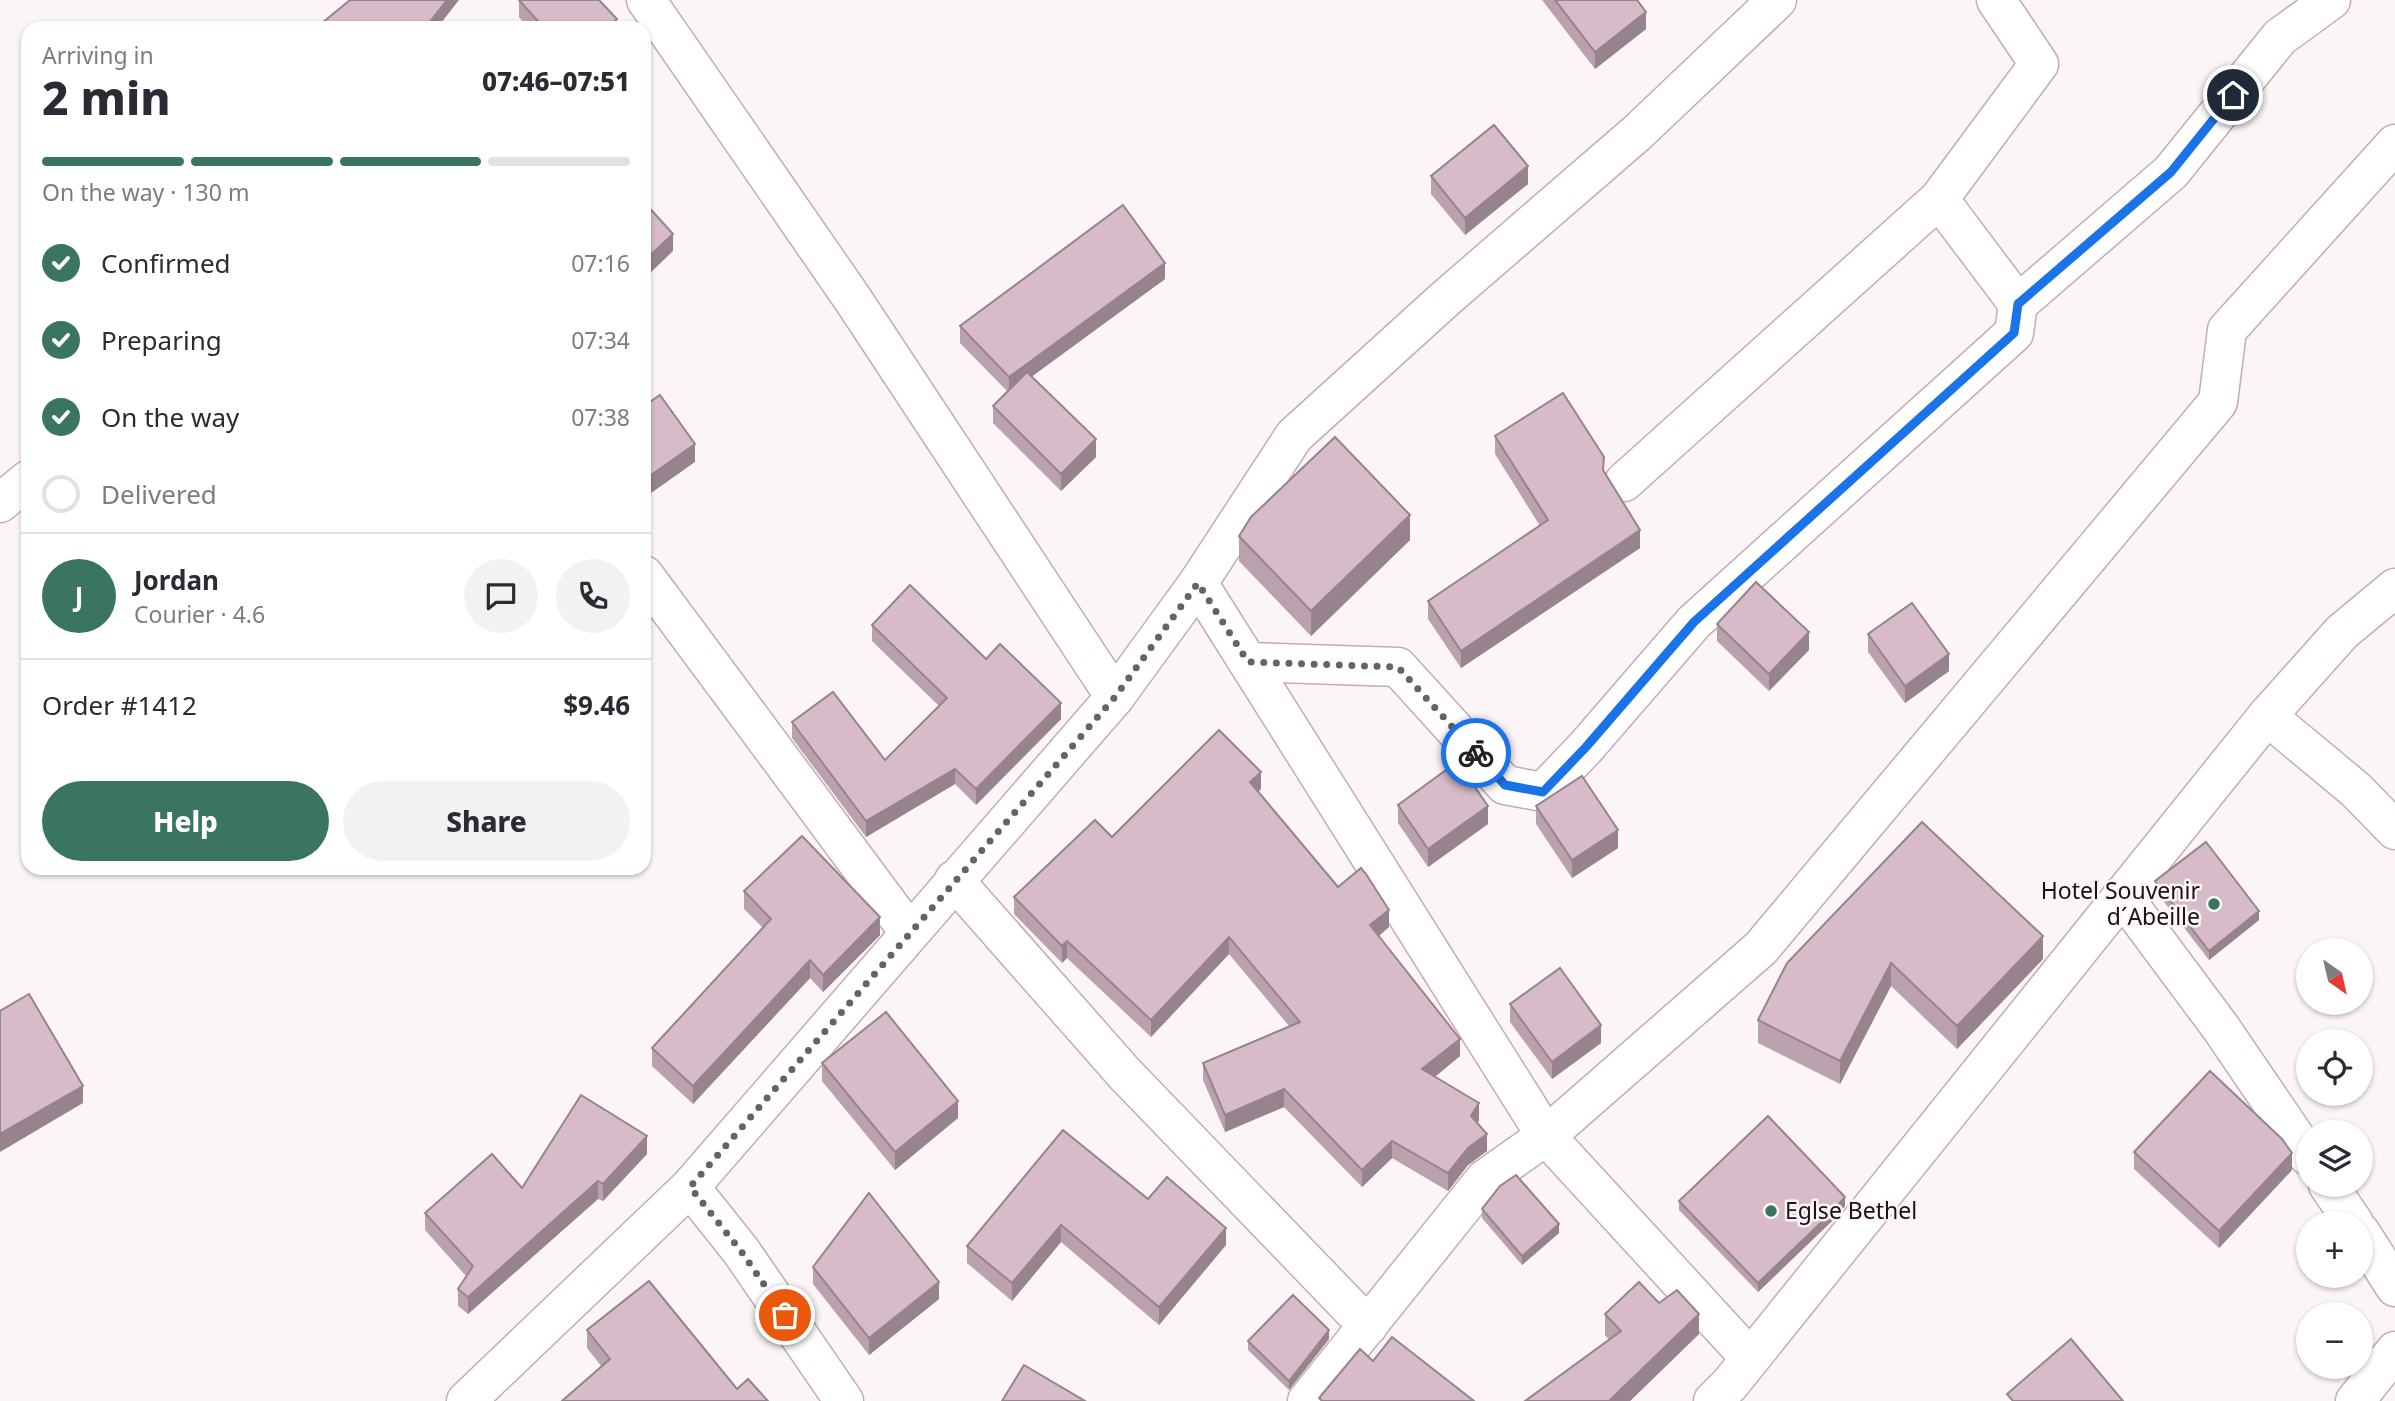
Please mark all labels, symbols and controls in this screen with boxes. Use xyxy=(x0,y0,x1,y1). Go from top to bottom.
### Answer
text: Arriving in xyxy=(42,39,154,71)
text: 07:46–07:51 xyxy=(482,63,630,99)
pin xyxy=(2203,65,2263,125)
text: 2 min xyxy=(42,66,171,128)
icon: home xyxy=(2214,76,2252,114)
text: On the way · 130 m xyxy=(42,176,249,208)
icon: check xyxy=(42,244,80,282)
text: Confirmed xyxy=(101,245,231,281)
text: 07:16 xyxy=(571,247,630,279)
icon: check xyxy=(42,321,80,359)
text: Preparing xyxy=(101,322,222,358)
text: 07:34 xyxy=(571,324,630,356)
icon: check xyxy=(42,398,80,436)
text: On the way xyxy=(101,399,239,435)
text: 07:38 xyxy=(571,401,630,433)
text: Delivered xyxy=(101,476,217,512)
button: chat xyxy=(464,559,538,633)
button: phone xyxy=(556,559,630,633)
text: Jordan xyxy=(134,562,219,598)
text: J xyxy=(75,578,83,614)
text: Courier · 4.6 xyxy=(134,598,265,630)
text: Order #1412 xyxy=(42,687,197,723)
text: $9.46 xyxy=(563,687,630,723)
courier xyxy=(1441,718,1511,788)
icon: bike xyxy=(1457,734,1495,772)
button: Help xyxy=(42,781,329,861)
button: Share xyxy=(343,781,630,861)
place label: Hotel Souvenir d´Abeille xyxy=(2041,874,2200,932)
marker: Hotel Souvenir d´Abeille xyxy=(2206,896,2222,912)
north arrow xyxy=(2296,938,2373,1015)
map controls xyxy=(2296,938,2373,1379)
button: locate xyxy=(2296,1029,2373,1106)
button: layers xyxy=(2296,1120,2373,1197)
place label: Eglse Bethel xyxy=(1785,1194,1917,1226)
marker: Eglse Bethel xyxy=(1763,1203,1779,1219)
button: + xyxy=(2296,1211,2373,1288)
pin xyxy=(755,1285,815,1345)
icon: bag xyxy=(766,1296,804,1334)
button: − xyxy=(2296,1302,2373,1379)

